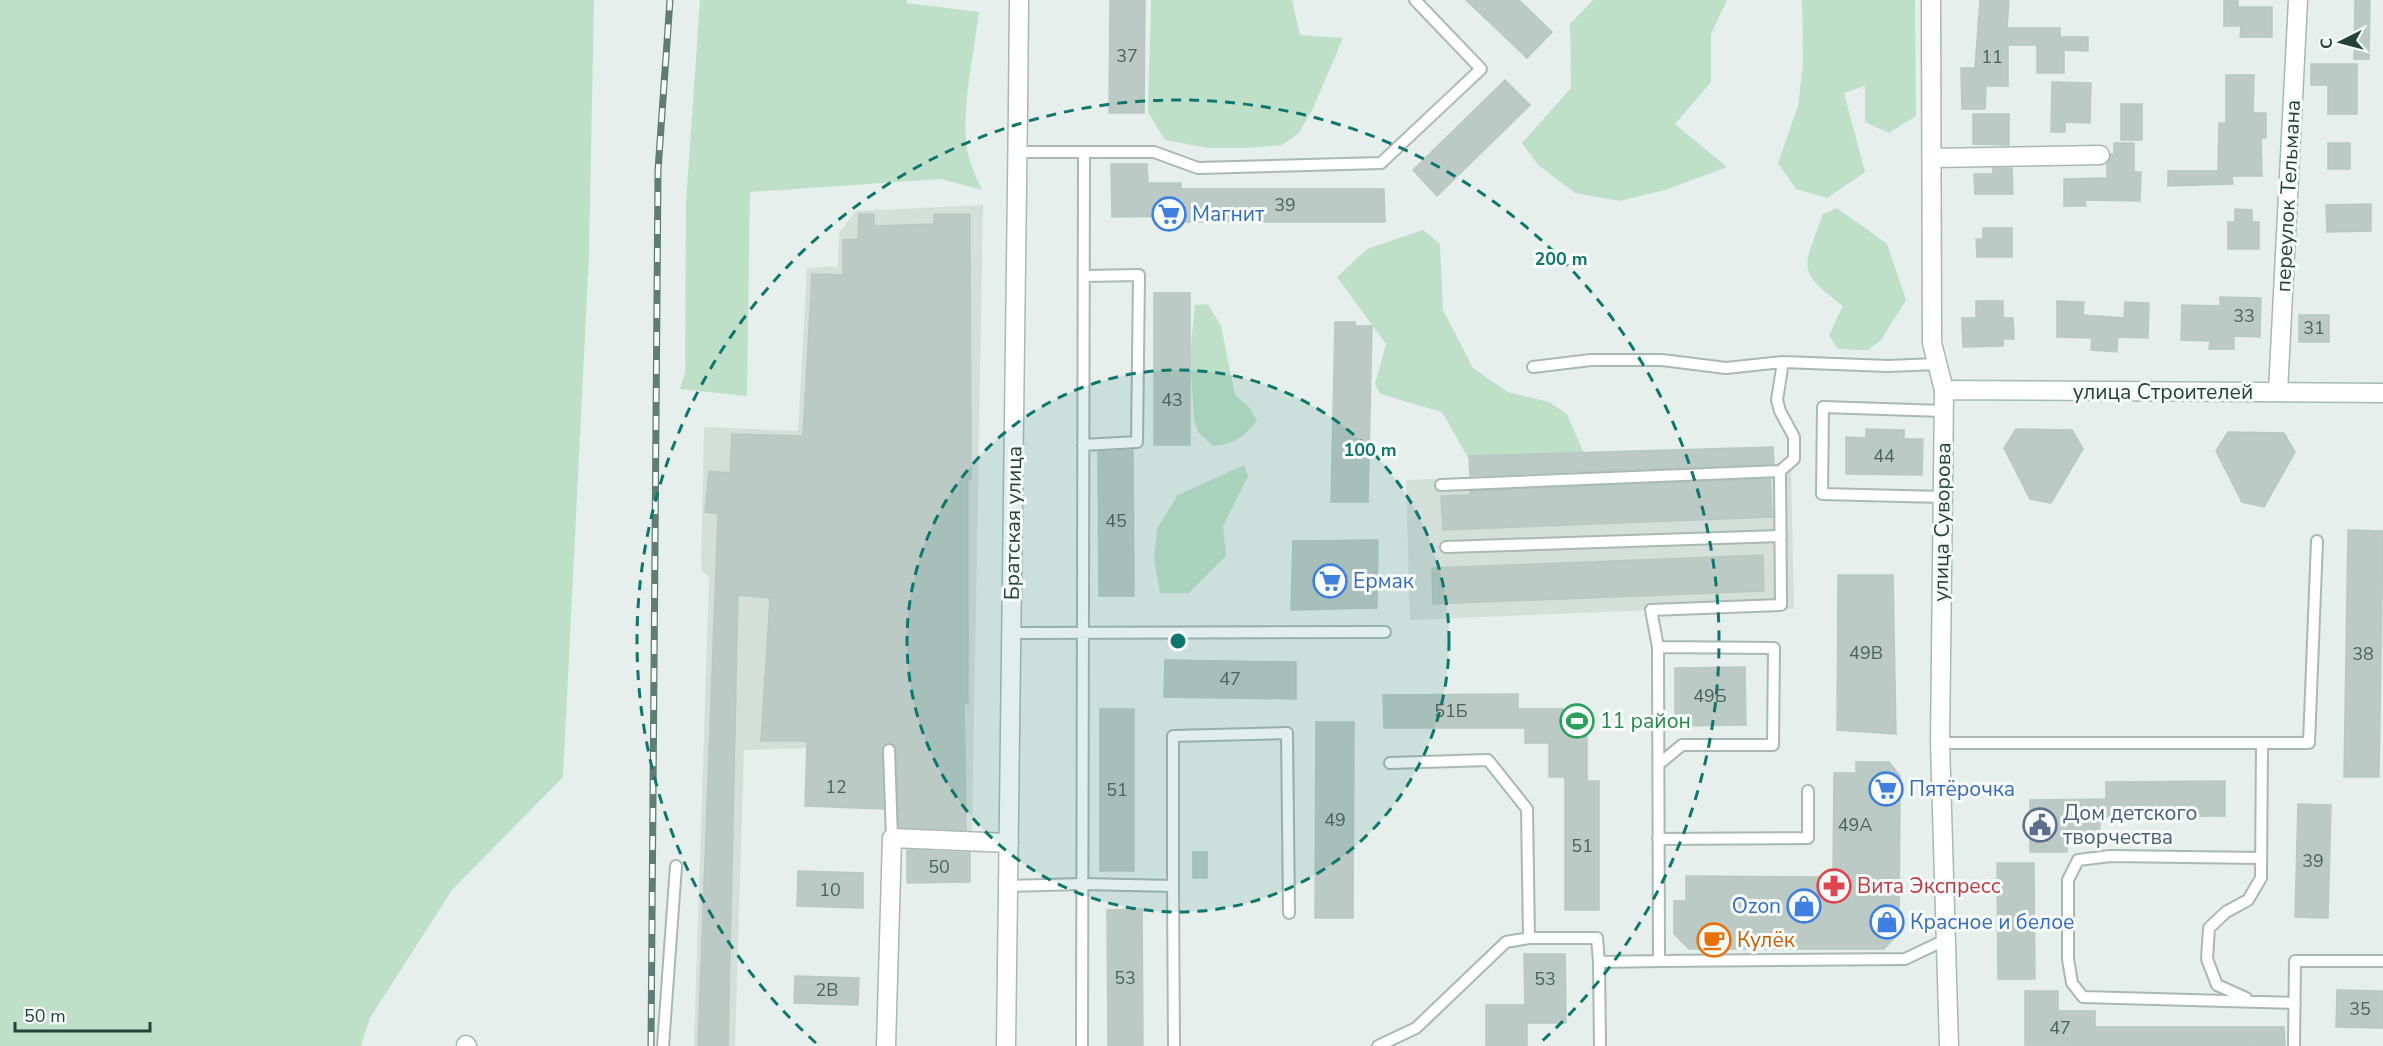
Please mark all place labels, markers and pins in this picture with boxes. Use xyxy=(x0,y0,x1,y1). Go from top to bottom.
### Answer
supermarket icon: Магнит xyxy=(1151,196,1187,232)
place label: Магнит xyxy=(1192,200,1265,228)
supermarket icon: Ермак xyxy=(1312,563,1348,599)
place label: Ермак xyxy=(1353,567,1415,595)
centre of rings xyxy=(1168,631,1188,651)
sports icon: 11 район xyxy=(1559,703,1595,739)
place label: 11 район xyxy=(1600,707,1691,735)
supermarket icon: Пятёрочка xyxy=(1868,771,1904,807)
place label: Пятёрочка xyxy=(1909,775,2015,803)
place label: Дом детского творчества xyxy=(2063,799,2197,851)
public building icon: Дом детского творчества xyxy=(2022,807,2058,843)
pharmacy icon: Вита Экспресс xyxy=(1816,868,1852,904)
place label: Вита Экспресс xyxy=(1857,872,2001,900)
shop icon: Ozon xyxy=(1786,888,1822,924)
place label: Ozon xyxy=(1732,892,1781,920)
shop icon: Красное и белое xyxy=(1869,904,1905,940)
place label: Красное и белое xyxy=(1910,908,2074,936)
cafe icon: Кулёк xyxy=(1696,922,1732,958)
place label: Кулёк xyxy=(1737,926,1796,954)

